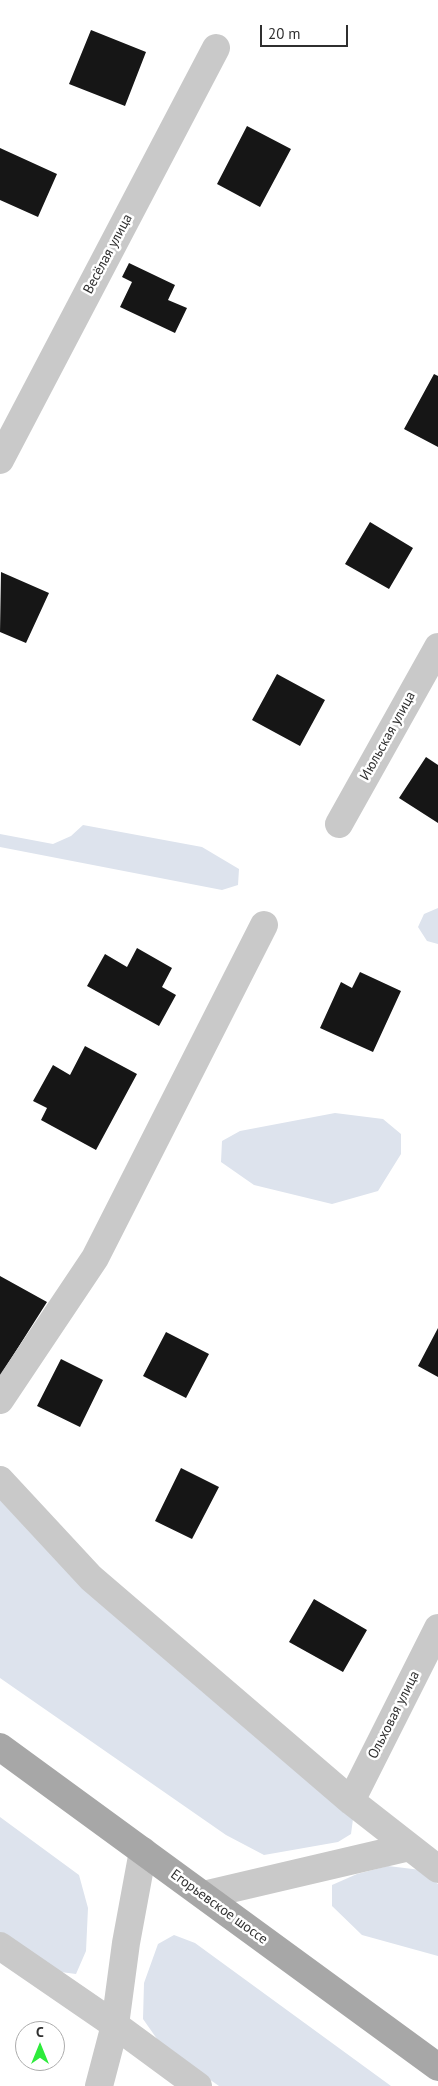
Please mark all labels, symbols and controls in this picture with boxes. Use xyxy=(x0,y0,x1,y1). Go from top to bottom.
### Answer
scale bar xyxy=(263,15,350,47)
text: 20 m xyxy=(268,24,301,43)
street label: Весёлая улица xyxy=(80,211,136,297)
street label: Июльская улица xyxy=(357,689,419,783)
street label: Ольховая улица xyxy=(365,1668,423,1762)
street label: Егорьевское шоссе xyxy=(167,1866,271,1948)
north arrow xyxy=(15,2021,65,2071)
text: С xyxy=(36,2023,44,2041)

